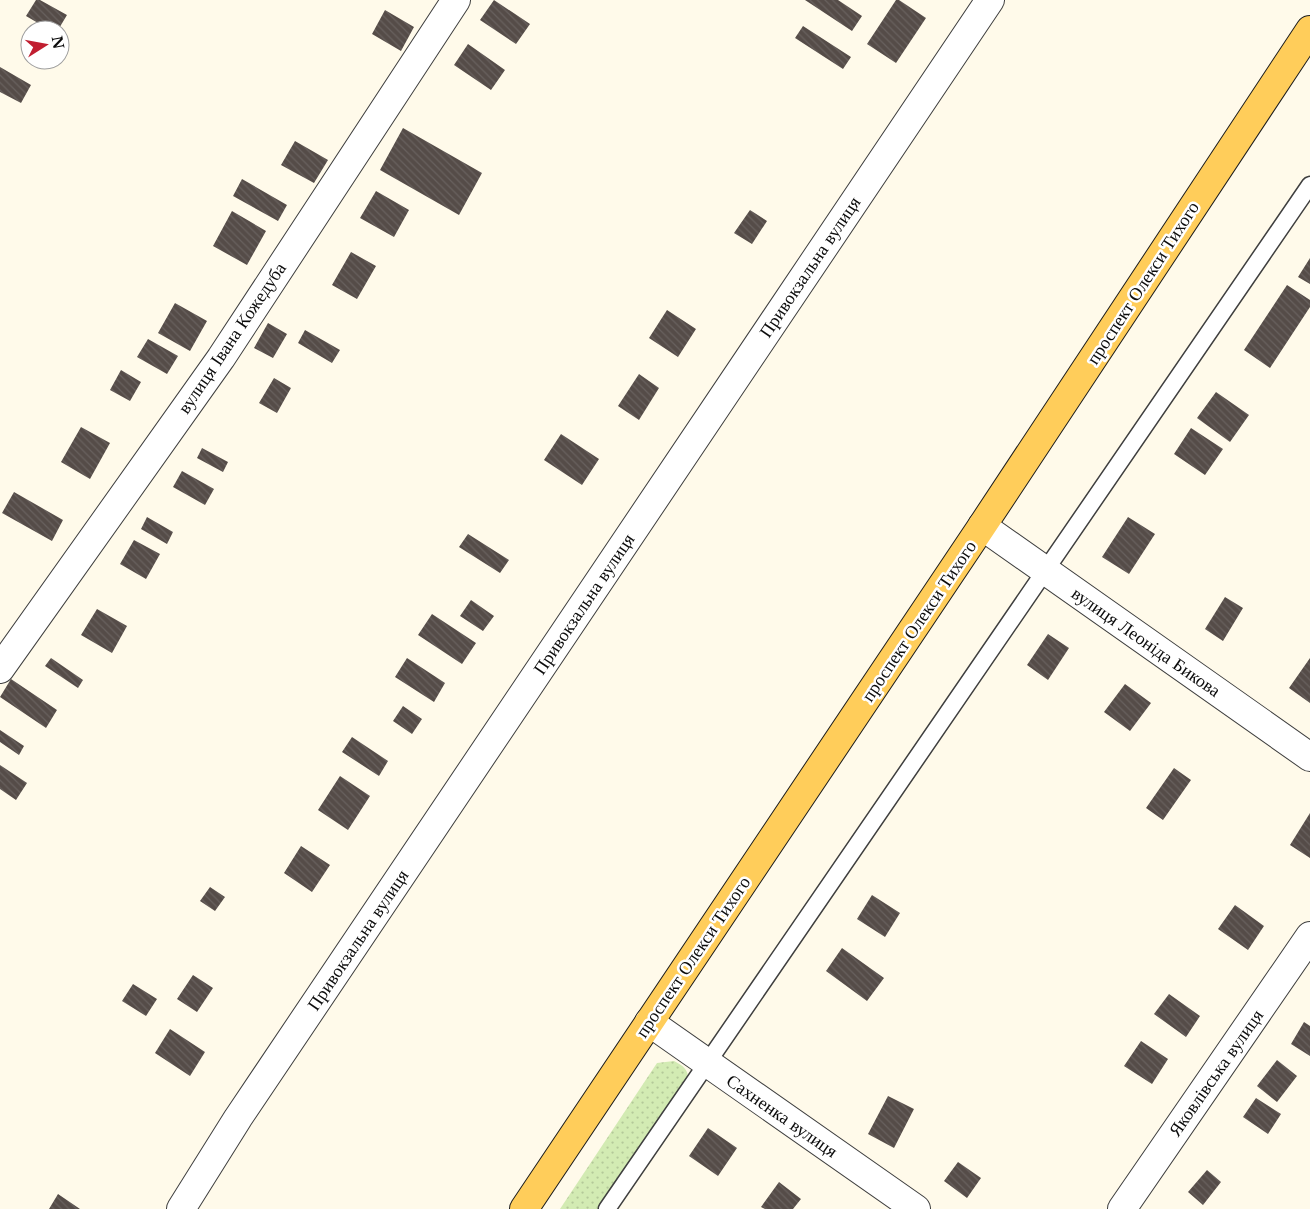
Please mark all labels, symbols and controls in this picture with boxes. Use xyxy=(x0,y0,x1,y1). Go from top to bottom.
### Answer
north arrow xyxy=(20,20,70,70)
text: N xyxy=(48,34,68,51)
street label: Привокзальна вулиця xyxy=(755,192,865,342)
street label: проспект Олекси Тихого xyxy=(1082,197,1204,369)
street label: вулиця Івана Кожедуба xyxy=(173,258,291,418)
street label: Привокзальна вулиця xyxy=(529,529,639,679)
street label: проспект Олекси Тихого xyxy=(857,536,981,706)
street label: вулиця Леоніда Бикова xyxy=(1067,582,1225,702)
street label: Привокзальна вулиця xyxy=(303,865,413,1015)
street label: проспект Олекси Тихого xyxy=(631,872,755,1042)
street label: Яковлівська вулиця xyxy=(1164,1005,1268,1141)
street label: Сахненка вулиця xyxy=(722,1070,842,1162)

